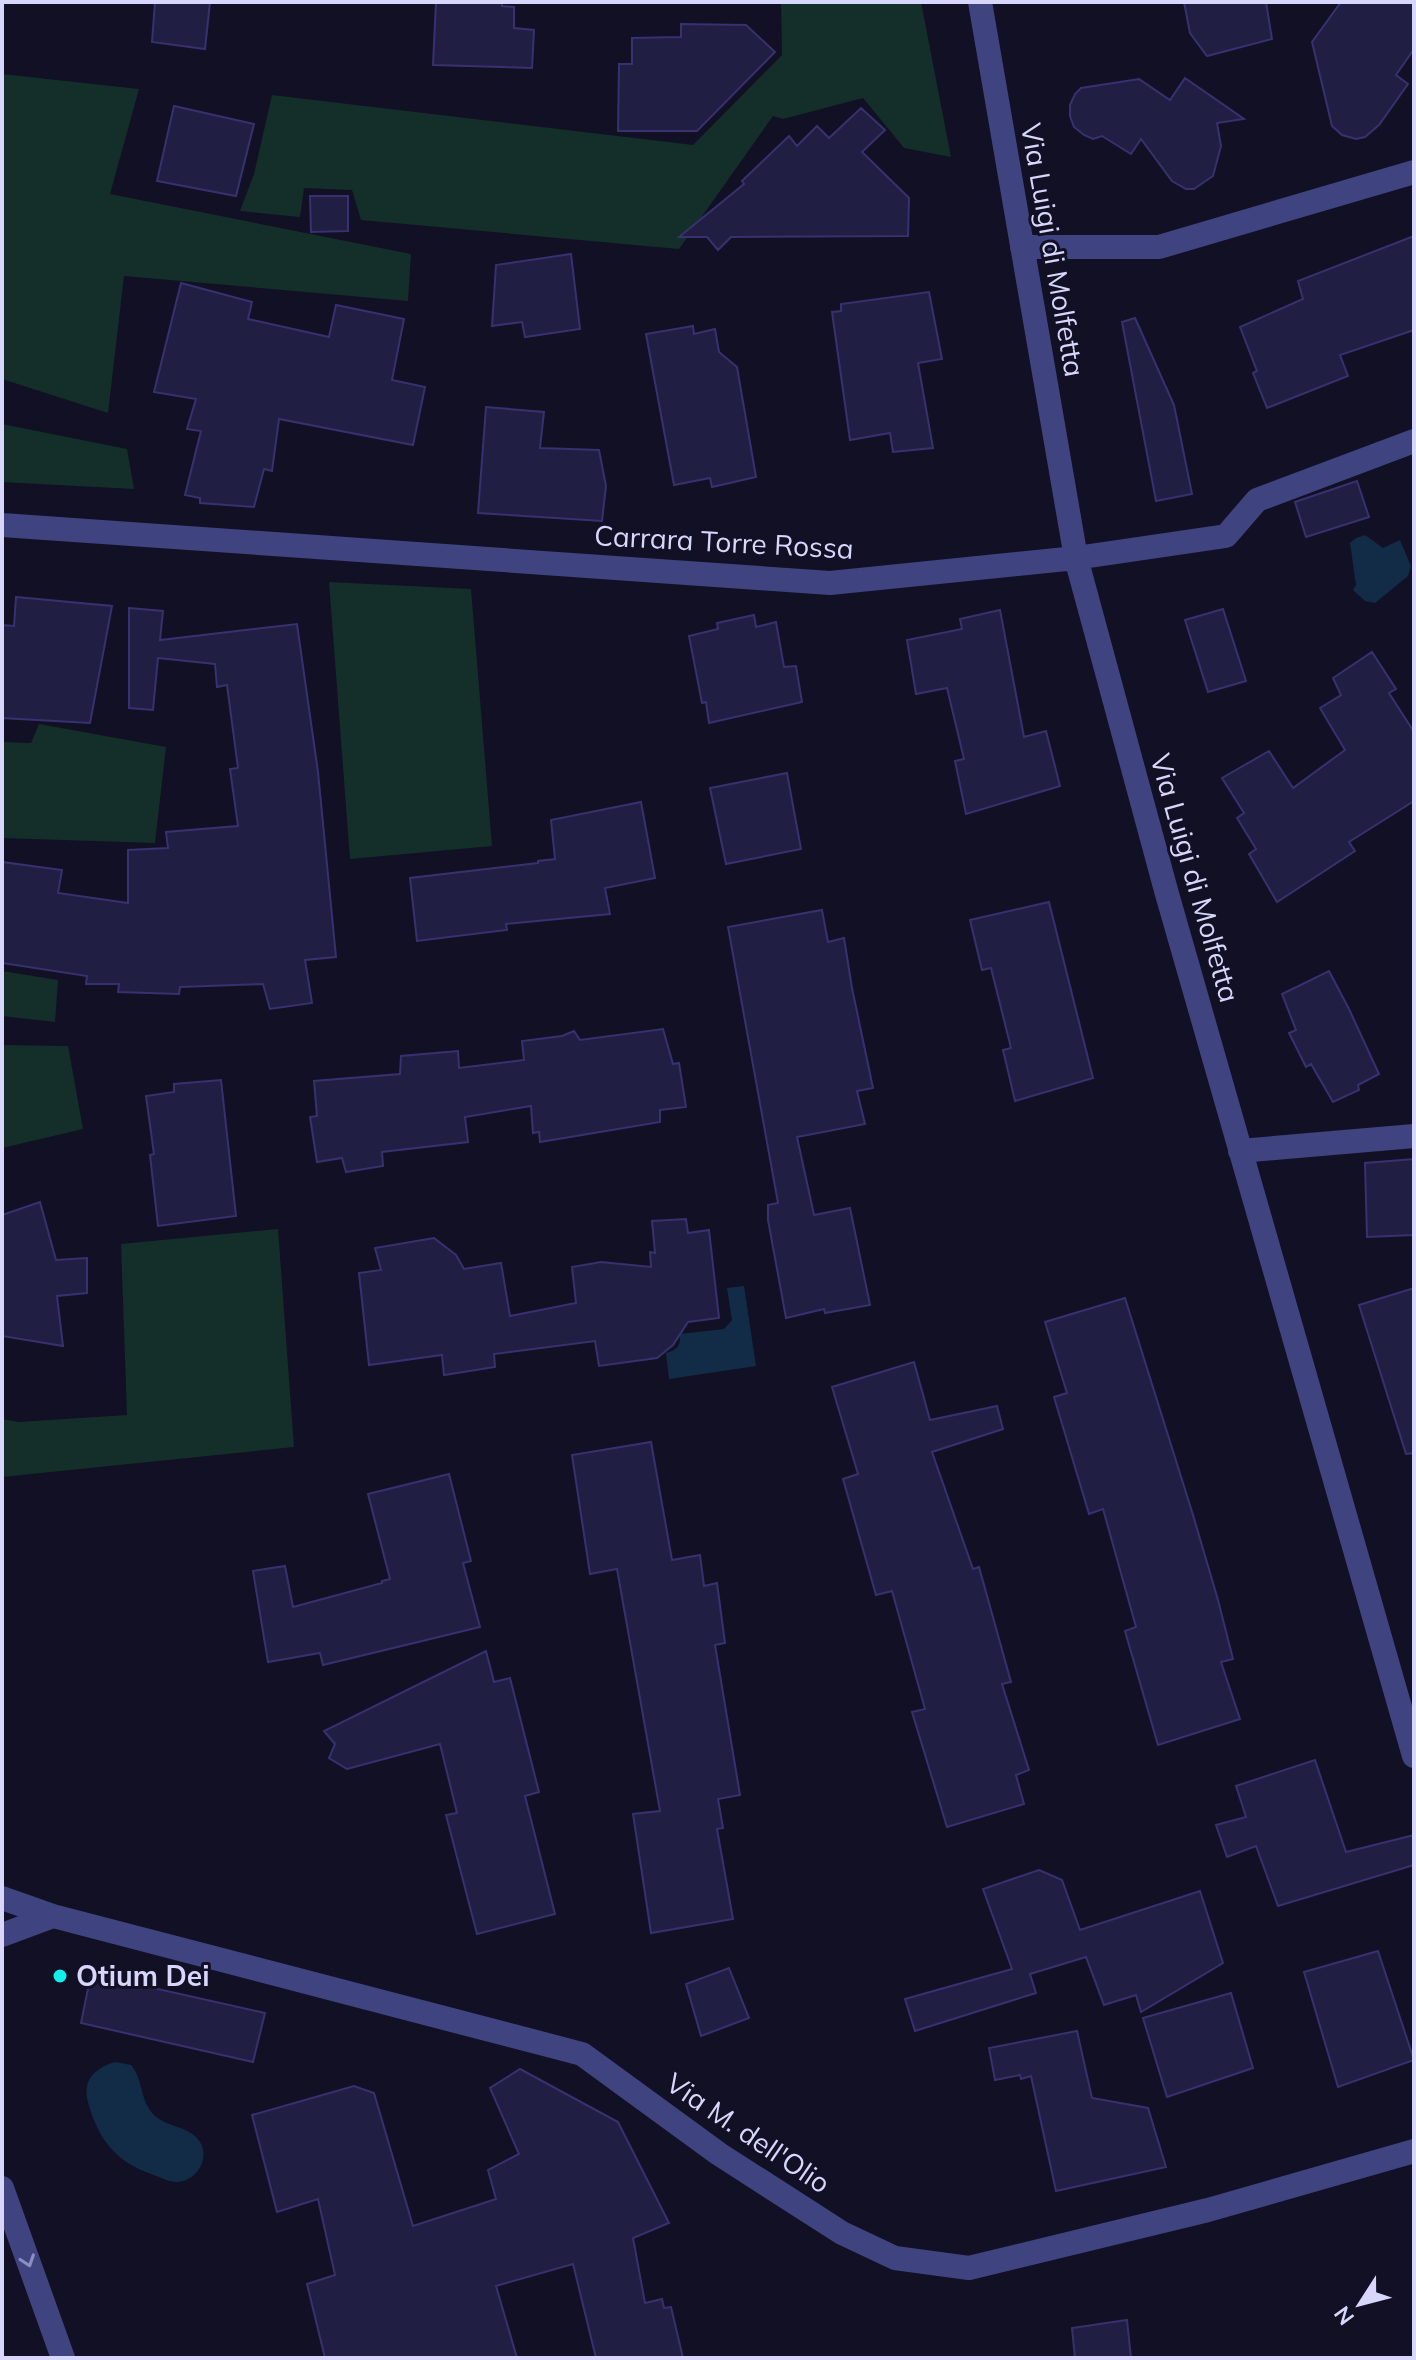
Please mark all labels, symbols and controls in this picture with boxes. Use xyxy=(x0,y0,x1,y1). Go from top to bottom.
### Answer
street label: Via Luigi di Molfetta xyxy=(1014,120,1093,379)
street label: Carrara Torre Rossa xyxy=(593,517,855,566)
street label: Via Luigi di Molfetta xyxy=(1143,750,1248,1006)
place label: Otium Dei xyxy=(76,1958,209,1993)
marker: Otium Dei xyxy=(51,1967,69,1985)
street label: Via M. dell'Olio xyxy=(660,2065,837,2200)
one-way arrow xyxy=(19,2253,35,2267)
north arrow xyxy=(1320,2264,1400,2344)
text: N xyxy=(1328,2301,1360,2331)

